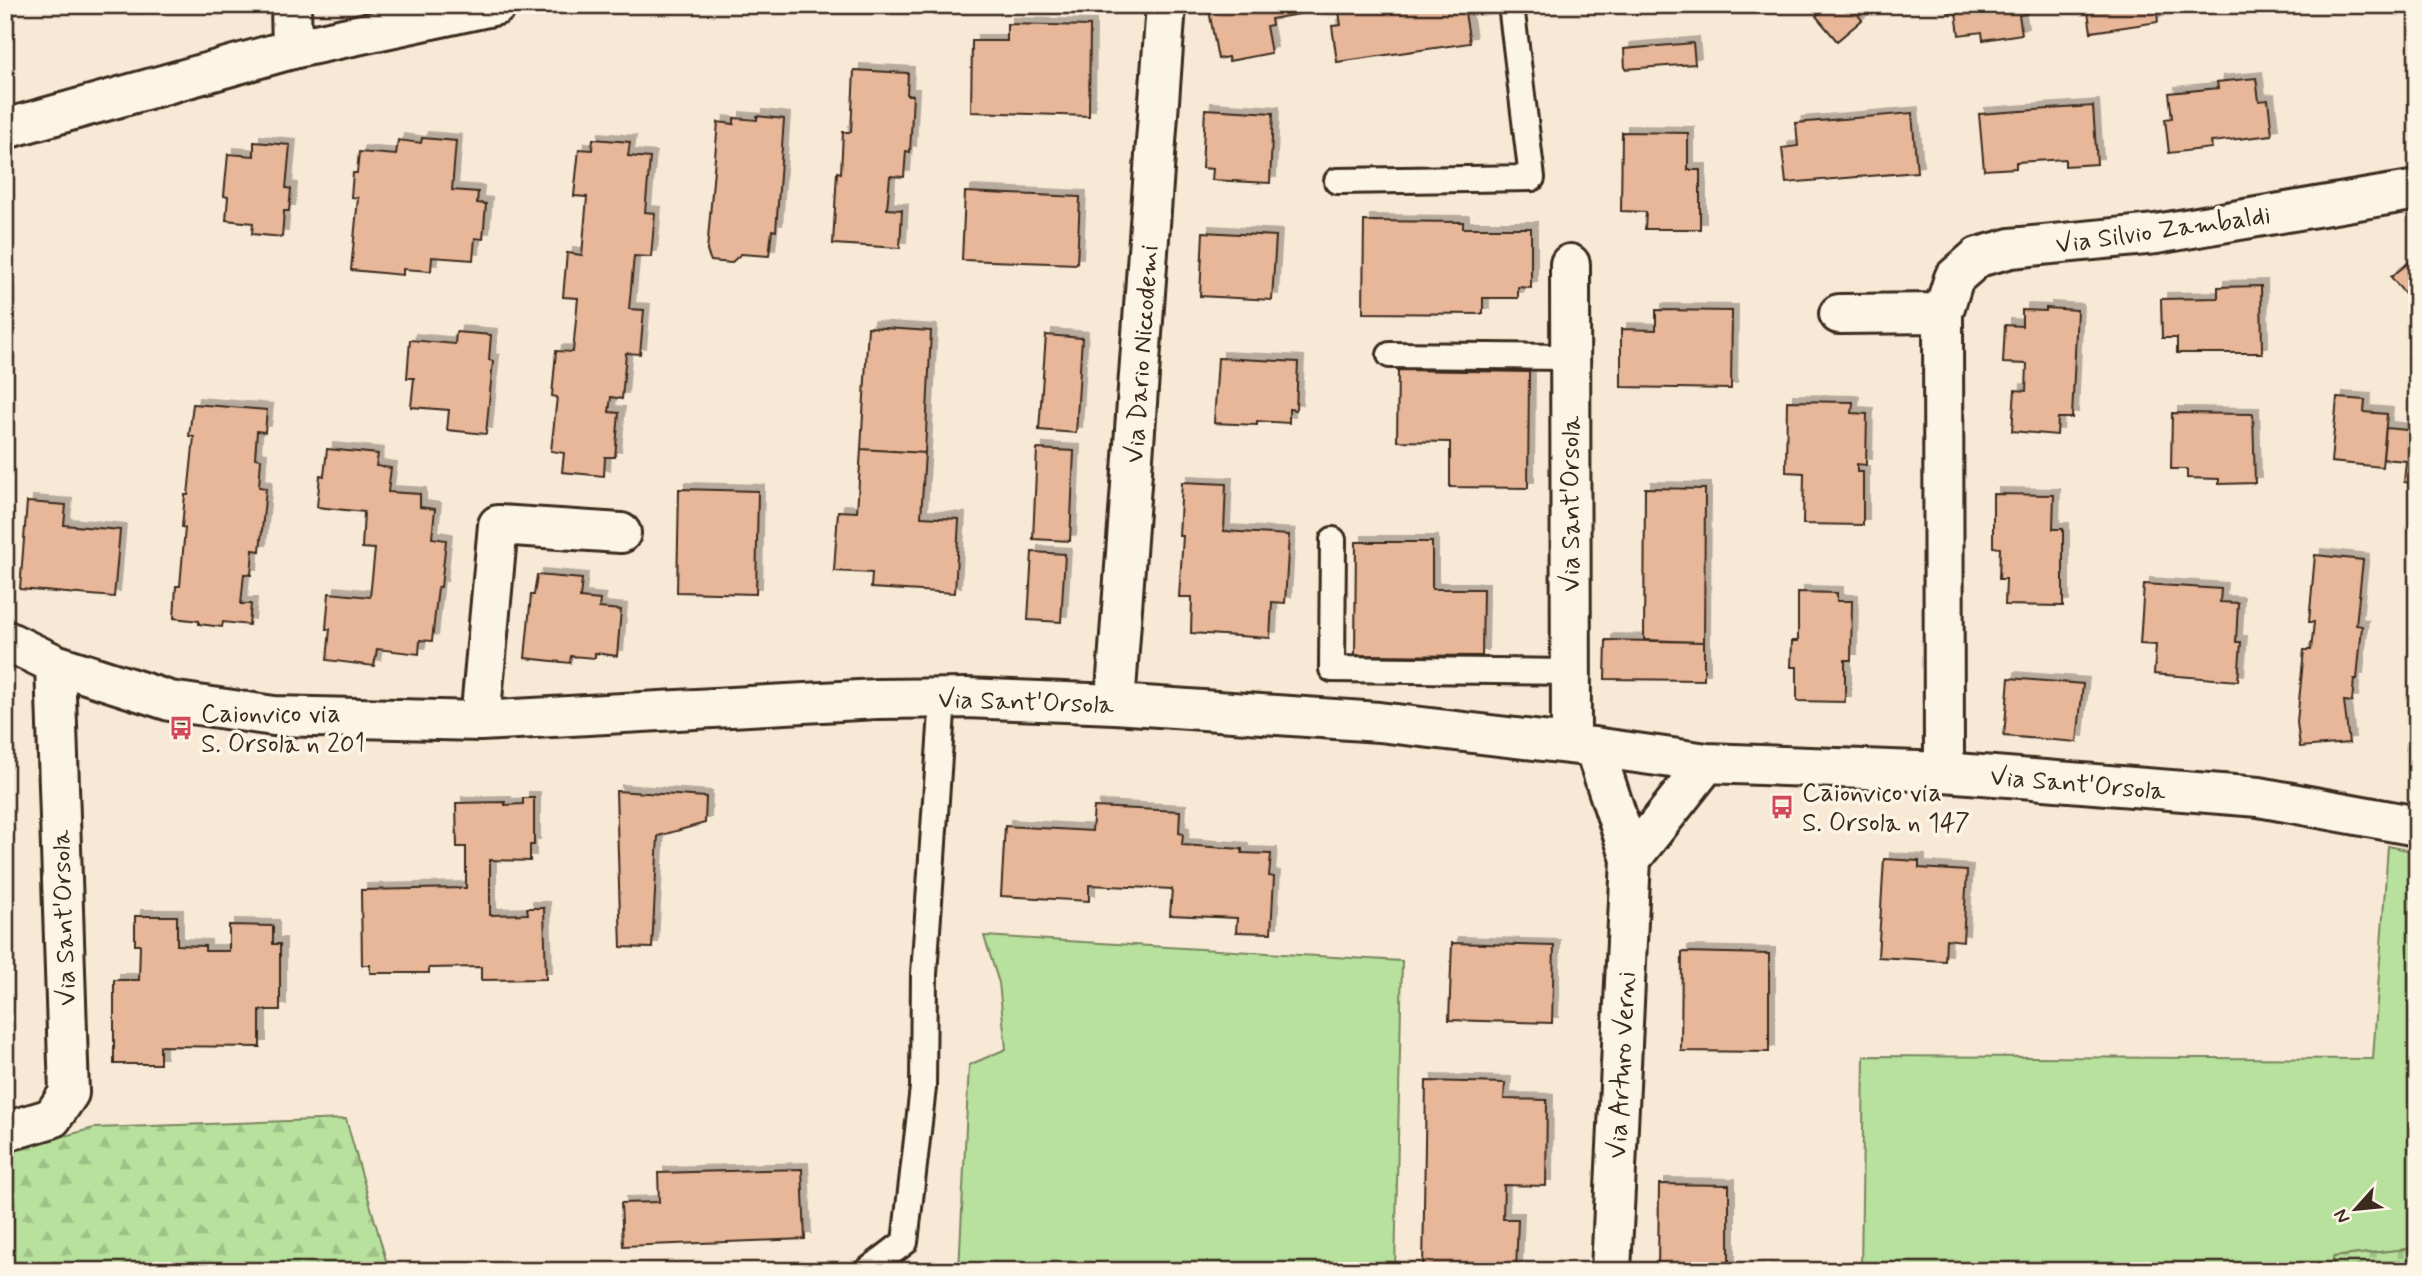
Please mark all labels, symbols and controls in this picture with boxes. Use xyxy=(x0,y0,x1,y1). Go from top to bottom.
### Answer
street label: Via Silvio Zambaldi xyxy=(2054,199,2273,263)
street label: Via Dario Niccodemi xyxy=(1118,244,1168,465)
street label: Via Sant'Orsola xyxy=(1555,416,1589,592)
street label: Via Sant'Orsola xyxy=(937,683,1115,723)
place label: Caionvico via S. Orsola n 201 xyxy=(201,698,365,762)
bus stop icon: Caionvico via S. Orsola n 201 xyxy=(167,714,195,742)
street label: Via Sant'Orsola xyxy=(1989,760,2167,810)
place label: Caionvico via S. Orsola n 147 xyxy=(1802,777,1970,841)
bus stop icon: Caionvico via S. Orsola n 147 xyxy=(1768,793,1796,821)
street label: Via Sant'Orsola xyxy=(45,829,85,1007)
street label: Via Arturo Verni xyxy=(1601,970,1645,1160)
north arrow xyxy=(2320,1174,2390,1244)
text: N xyxy=(2328,1205,2356,1227)

